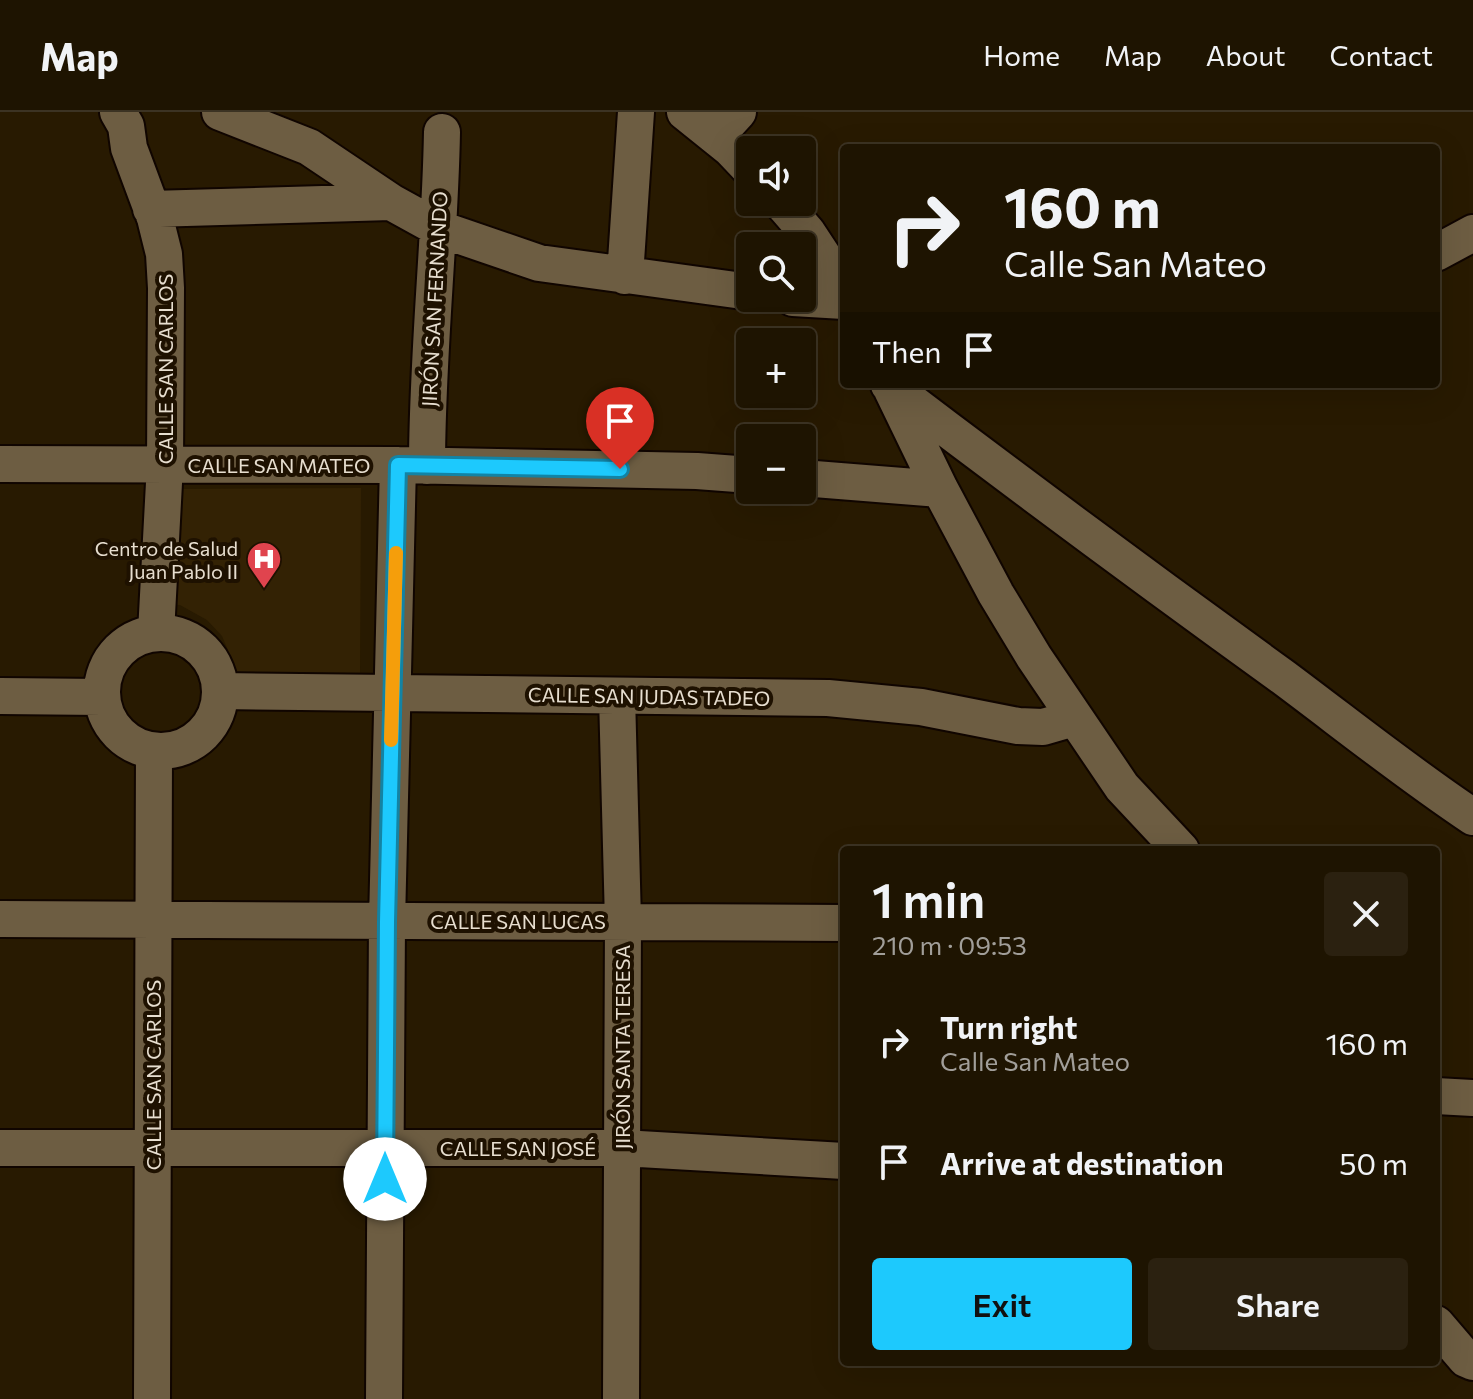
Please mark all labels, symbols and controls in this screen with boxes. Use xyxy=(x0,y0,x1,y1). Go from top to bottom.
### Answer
text: Map xyxy=(40,32,119,79)
text: Home xyxy=(983,38,1060,72)
text: Map xyxy=(1104,38,1162,72)
text: About xyxy=(1206,38,1286,72)
text: Contact xyxy=(1330,38,1433,72)
map controls xyxy=(736,136,816,504)
button: sound xyxy=(736,136,816,216)
text: 160 m xyxy=(1004,171,1161,240)
icon: right xyxy=(872,176,976,280)
street label: JIRÓN SAN FERNANDO xyxy=(416,191,452,407)
button: search xyxy=(736,232,816,312)
text: Calle San Mateo xyxy=(1004,240,1267,284)
street label: CALLE SAN CARLOS xyxy=(153,274,177,464)
button: + xyxy=(736,328,816,408)
icon: arrive xyxy=(957,328,1001,372)
text: Then xyxy=(872,332,941,369)
pin xyxy=(586,387,654,469)
icon: arrive xyxy=(598,399,642,443)
button: − xyxy=(736,424,816,504)
street label: CALLE SAN MATEO xyxy=(188,453,370,477)
place label: Centro de Salud Juan Pablo II xyxy=(95,536,238,583)
hospital icon: Centro de Salud Juan Pablo II xyxy=(245,540,283,590)
street label: CALLE SAN JUDAS TADEO xyxy=(528,682,770,710)
text: 1 min xyxy=(872,869,985,928)
button: close xyxy=(1324,872,1408,956)
street label: CALLE SAN LUCAS xyxy=(430,909,606,933)
text: 210 m · 09:53 xyxy=(872,929,1027,960)
street label: JIRÓN SANTA TERESA xyxy=(610,945,634,1149)
street label: CALLE SAN CARLOS xyxy=(141,980,165,1170)
text: Turn right xyxy=(940,1008,1077,1045)
icon: right xyxy=(872,1020,916,1064)
text: 160 m xyxy=(1325,1024,1408,1061)
text: Calle San Mateo xyxy=(940,1045,1130,1076)
street label: CALLE SAN JOSÉ xyxy=(440,1136,596,1160)
position arrow xyxy=(343,1137,427,1221)
icon: arrive xyxy=(872,1140,916,1184)
text: Arrive at destination xyxy=(940,1144,1224,1181)
text: 50 m xyxy=(1339,1144,1408,1181)
button: Exit xyxy=(872,1258,1132,1350)
button: Share xyxy=(1148,1258,1408,1350)

